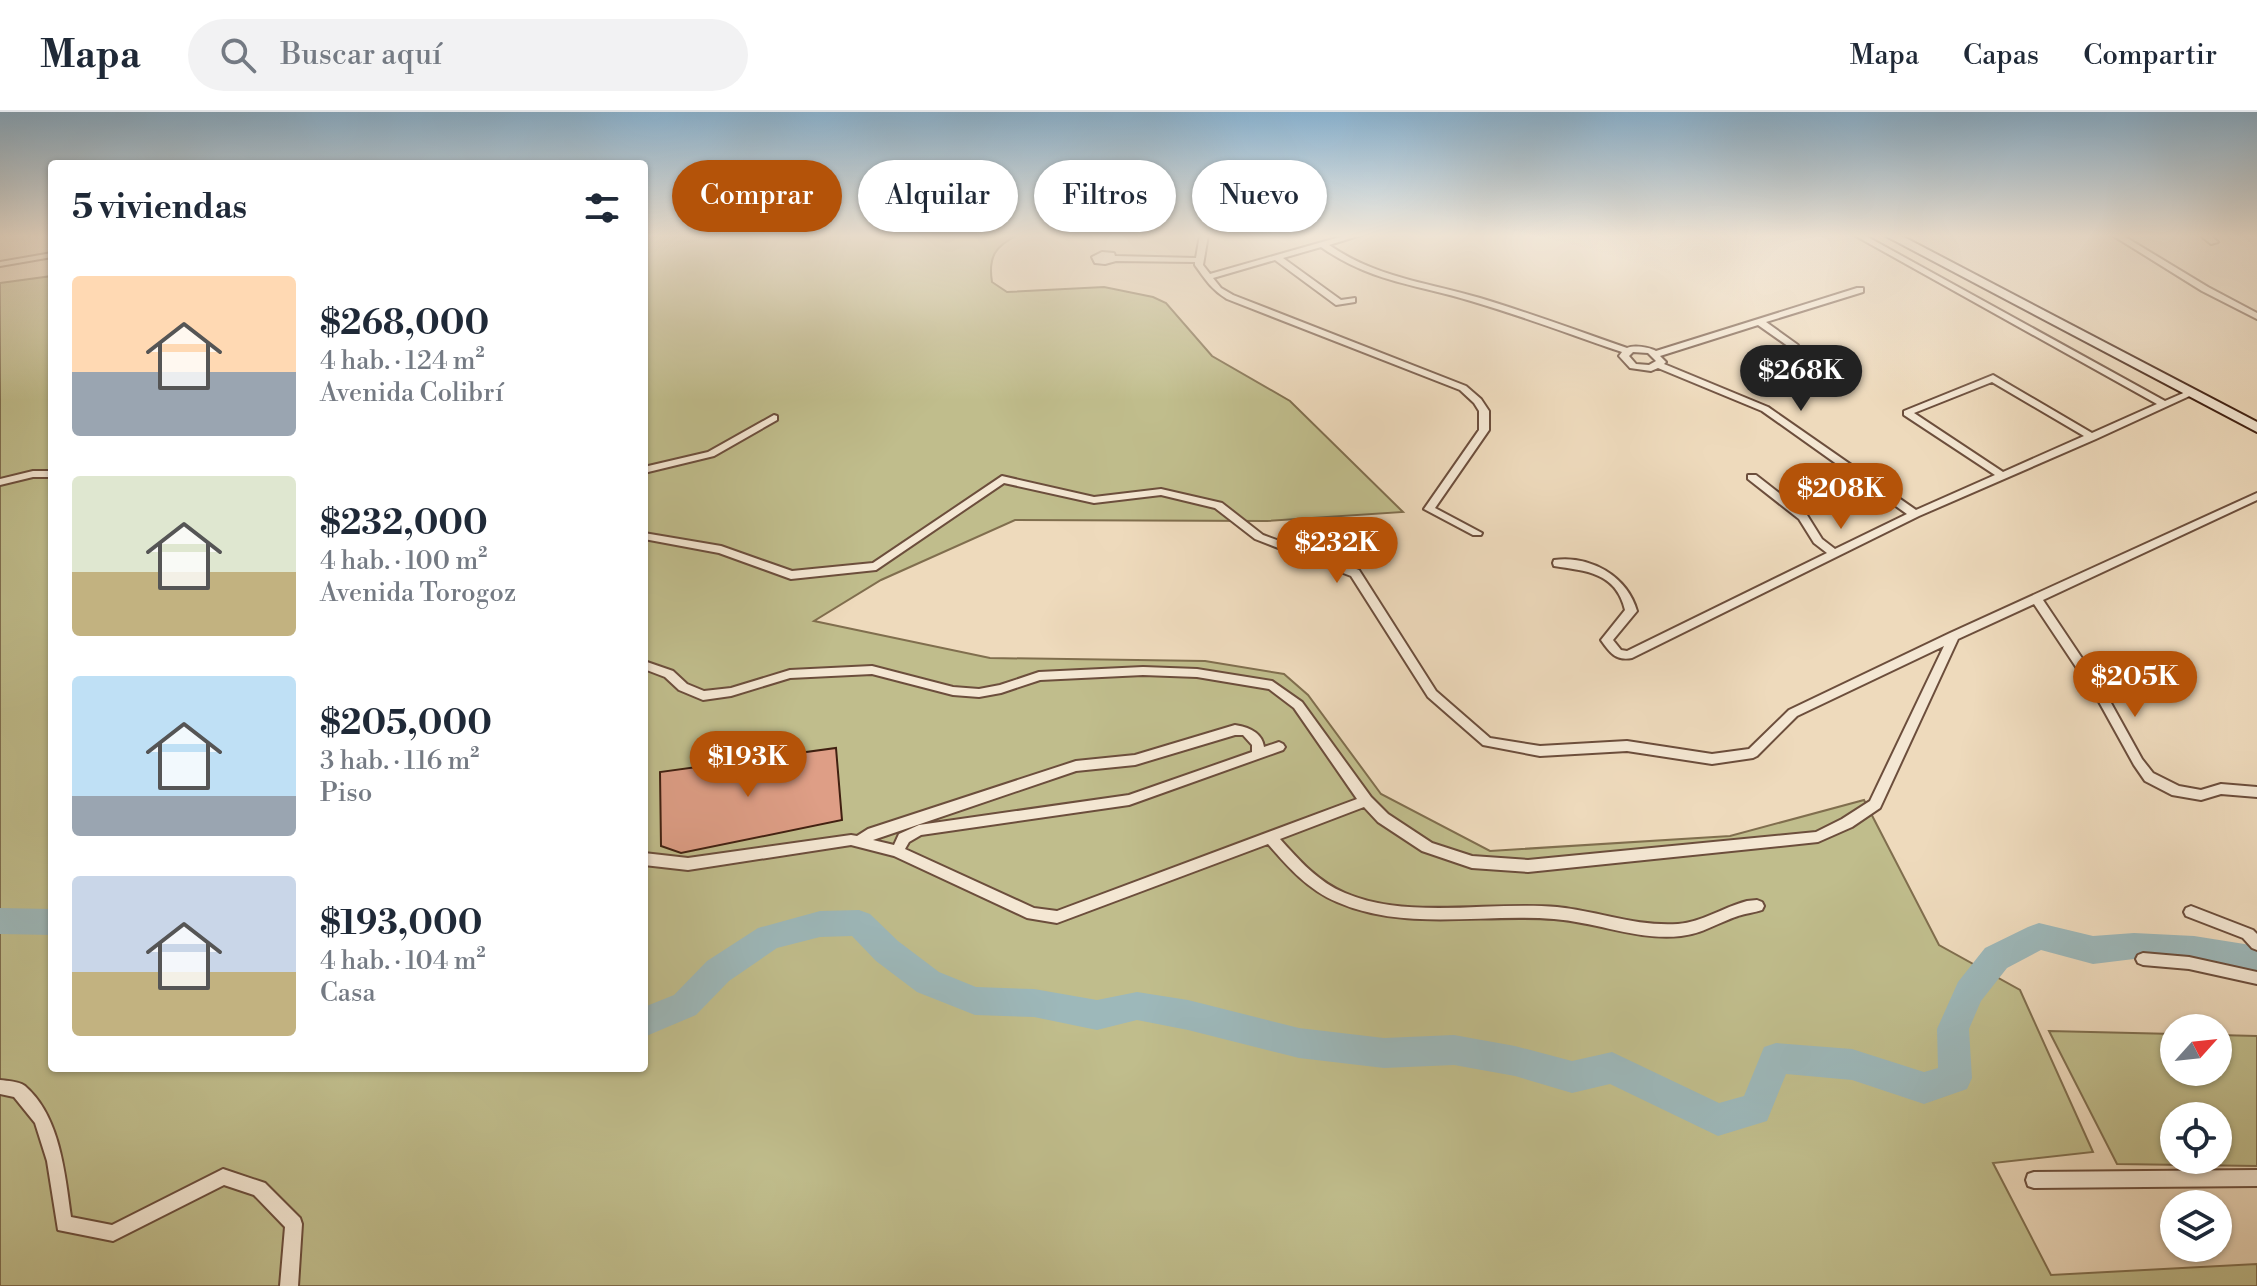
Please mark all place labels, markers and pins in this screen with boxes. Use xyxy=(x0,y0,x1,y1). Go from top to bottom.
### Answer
pin: $268K xyxy=(1745,345,1857,413)
pin: $208K xyxy=(1785,463,1897,531)
pin: $232K xyxy=(1281,517,1393,585)
pin: $205K xyxy=(2079,651,2191,719)
pin: $193K xyxy=(692,731,804,799)

